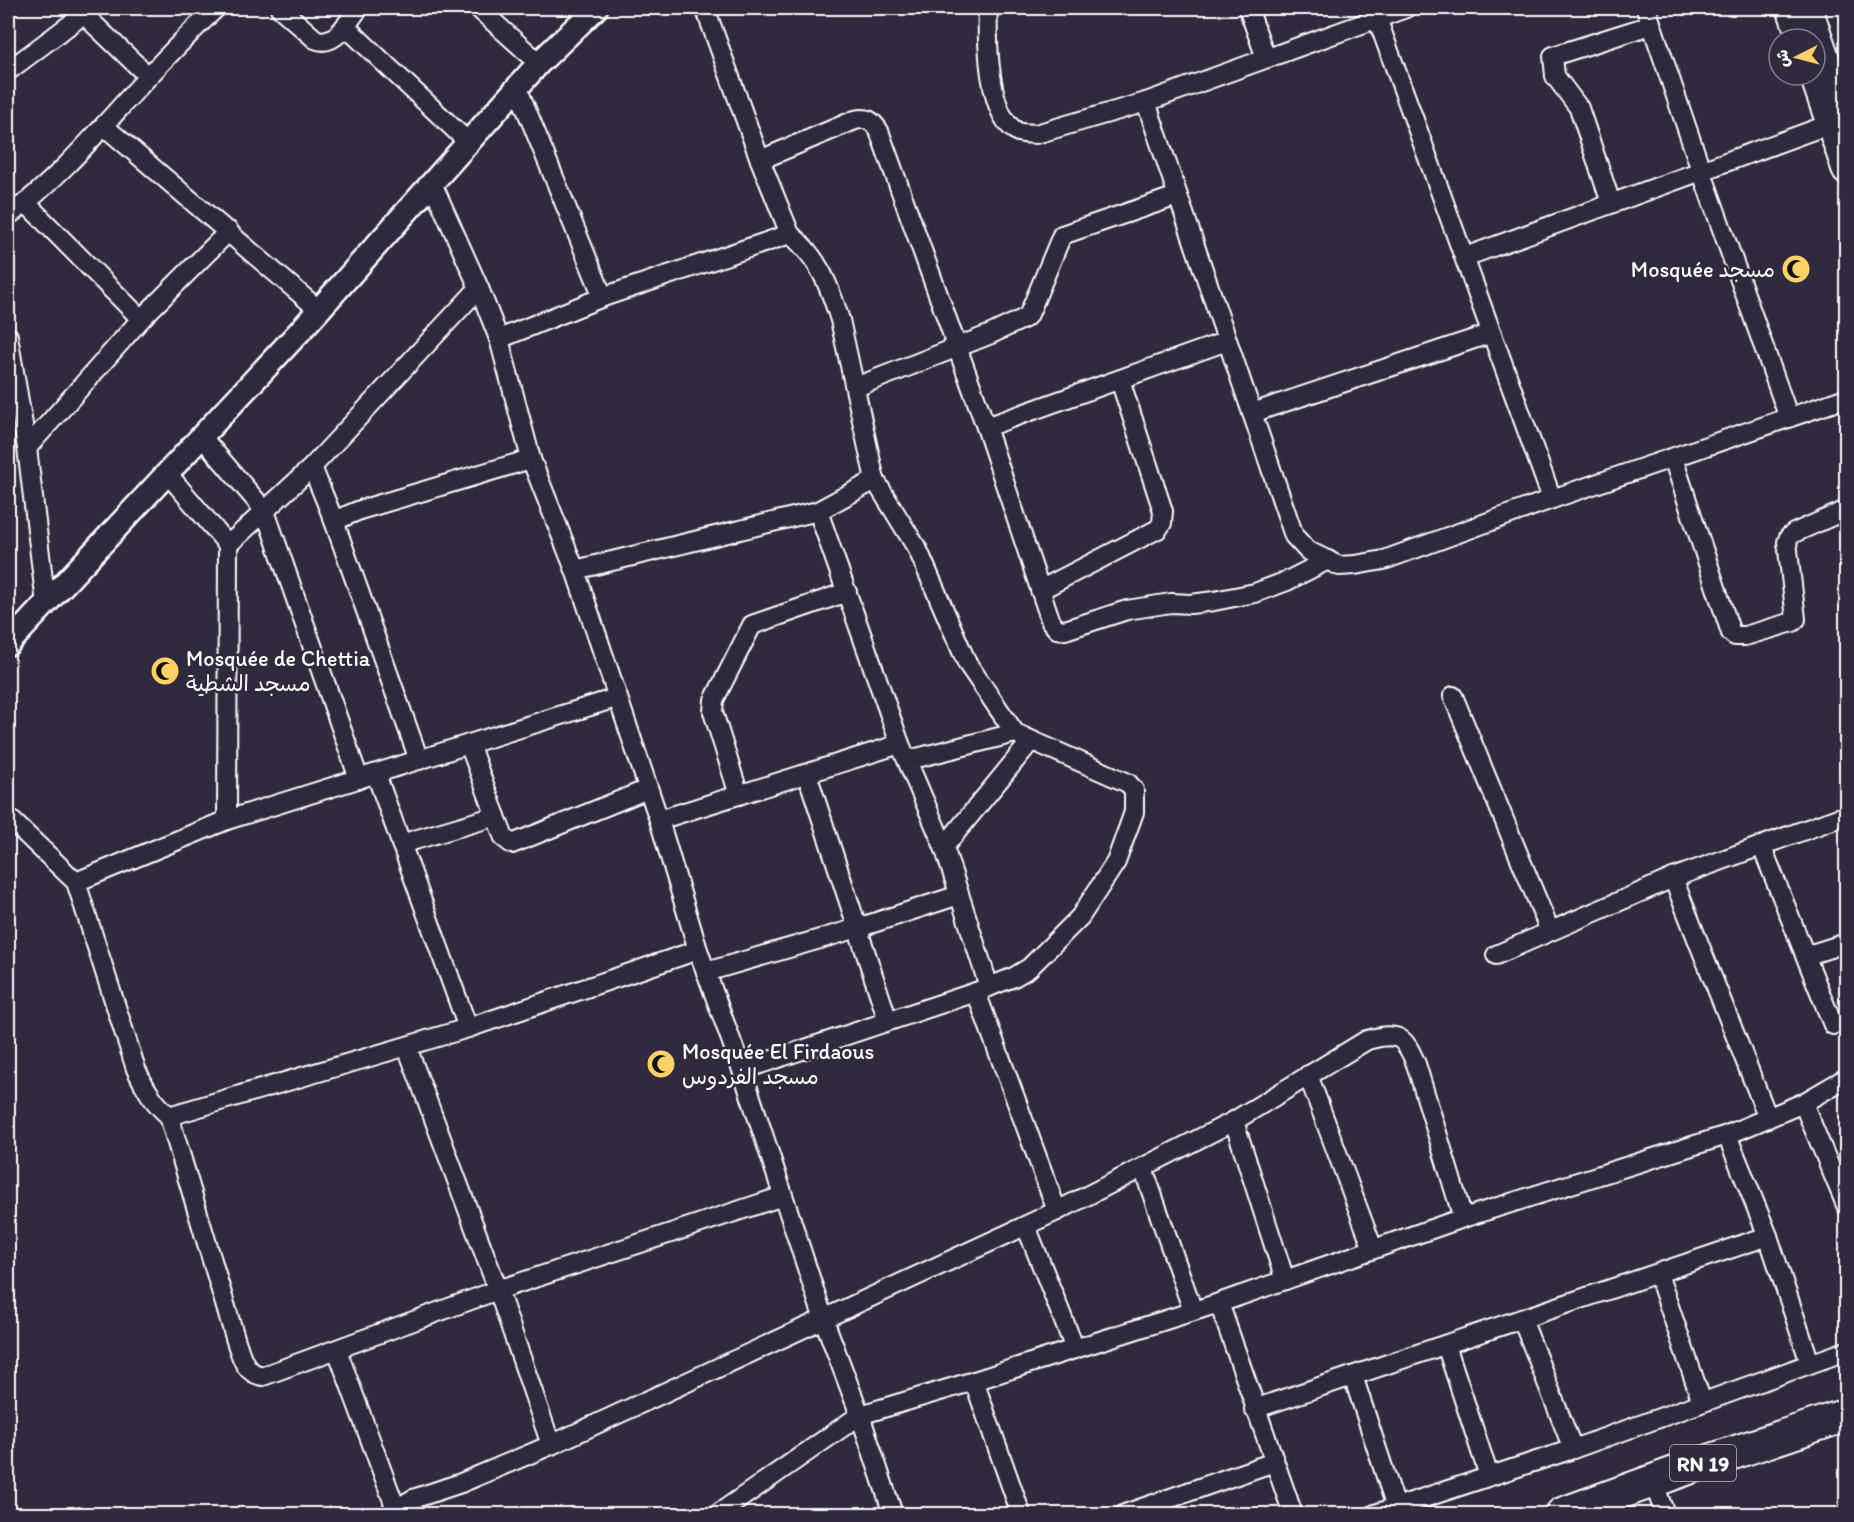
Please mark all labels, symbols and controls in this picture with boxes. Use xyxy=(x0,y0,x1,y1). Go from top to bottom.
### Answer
north arrow xyxy=(1767,27,1827,87)
text: ش xyxy=(1772,49,1793,68)
mosque icon: Mosquée مسجد xyxy=(1780,253,1812,285)
place label: Mosquée مسجد xyxy=(1631,256,1775,283)
place label: Mosquée de Chettia مسجد الشطية xyxy=(186,645,371,697)
mosque icon: Mosquée de Chettia مسجد الشطية xyxy=(149,655,181,687)
place label: Mosquée El Firdaous مسجد الفردوس xyxy=(682,1038,874,1091)
mosque icon: Mosquée El Firdaous مسجد الفردوس xyxy=(645,1048,677,1080)
road number: RN 19 xyxy=(1670,1445,1736,1481)

